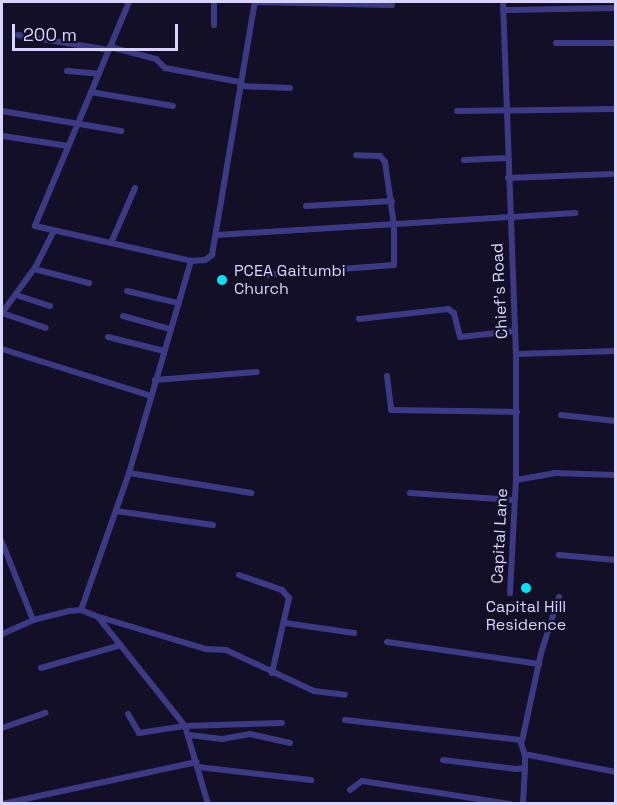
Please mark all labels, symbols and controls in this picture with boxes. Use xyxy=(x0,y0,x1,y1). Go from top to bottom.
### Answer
scale bar xyxy=(15,12,182,50)
text: 200 m xyxy=(23,23,77,46)
street label: Chief's Road xyxy=(488,242,512,340)
place label: PCEA Gaitumbi Church xyxy=(234,261,346,299)
marker: PCEA Gaitumbi Church xyxy=(215,273,229,287)
street label: Capital Lane xyxy=(488,488,512,584)
marker: Capital Hill Residence xyxy=(519,581,533,595)
place label: Capital Hill Residence xyxy=(486,597,566,635)

